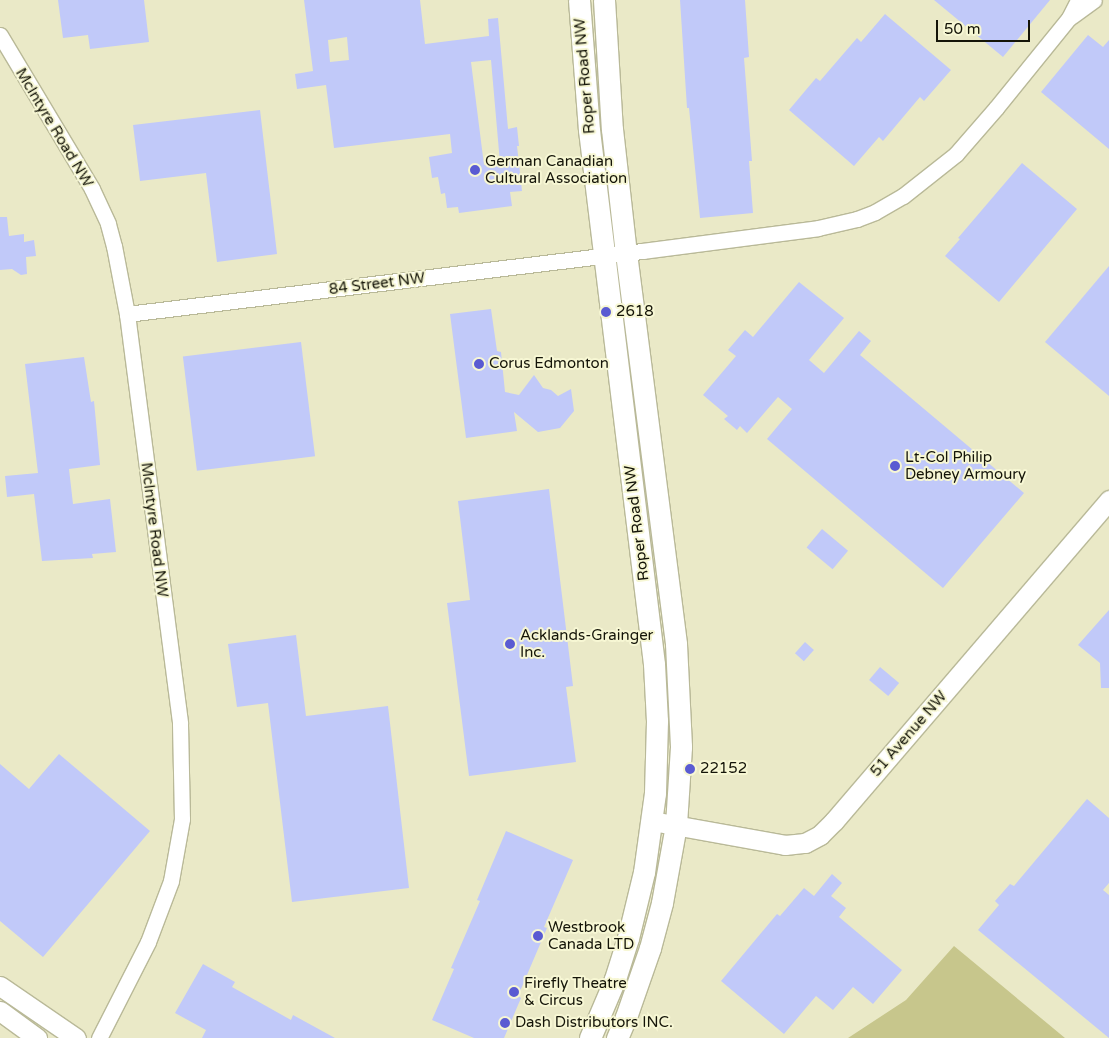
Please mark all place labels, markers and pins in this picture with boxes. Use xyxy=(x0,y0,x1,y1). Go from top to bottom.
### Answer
place label: German Canadian Cultural Association xyxy=(485,152,627,187)
marker: German Canadian Cultural Association xyxy=(469,164,481,176)
place label: 2618 xyxy=(616,303,654,321)
marker: 2618 xyxy=(600,306,612,318)
place label: Corus Edmonton xyxy=(489,355,609,373)
marker: Corus Edmonton xyxy=(473,358,485,370)
place label: Lt-Col Philip Debney Armoury xyxy=(905,448,1026,483)
marker: Lt-Col Philip Debney Armoury xyxy=(889,460,901,472)
place label: Acklands-Grainger Inc. xyxy=(520,626,653,661)
marker: Acklands-Grainger Inc. xyxy=(504,638,516,650)
place label: 22152 xyxy=(700,760,747,778)
marker: 22152 xyxy=(684,763,696,775)
place label: Westbrook Canada LTD xyxy=(548,918,634,953)
marker: Westbrook Canada LTD xyxy=(532,930,544,942)
place label: Firefly Theatre & Circus xyxy=(524,974,627,1009)
marker: Firefly Theatre & Circus xyxy=(508,986,520,998)
place label: Dash Distributors INC. xyxy=(515,1014,673,1032)
marker: Dash Distributors INC. xyxy=(499,1017,511,1029)

